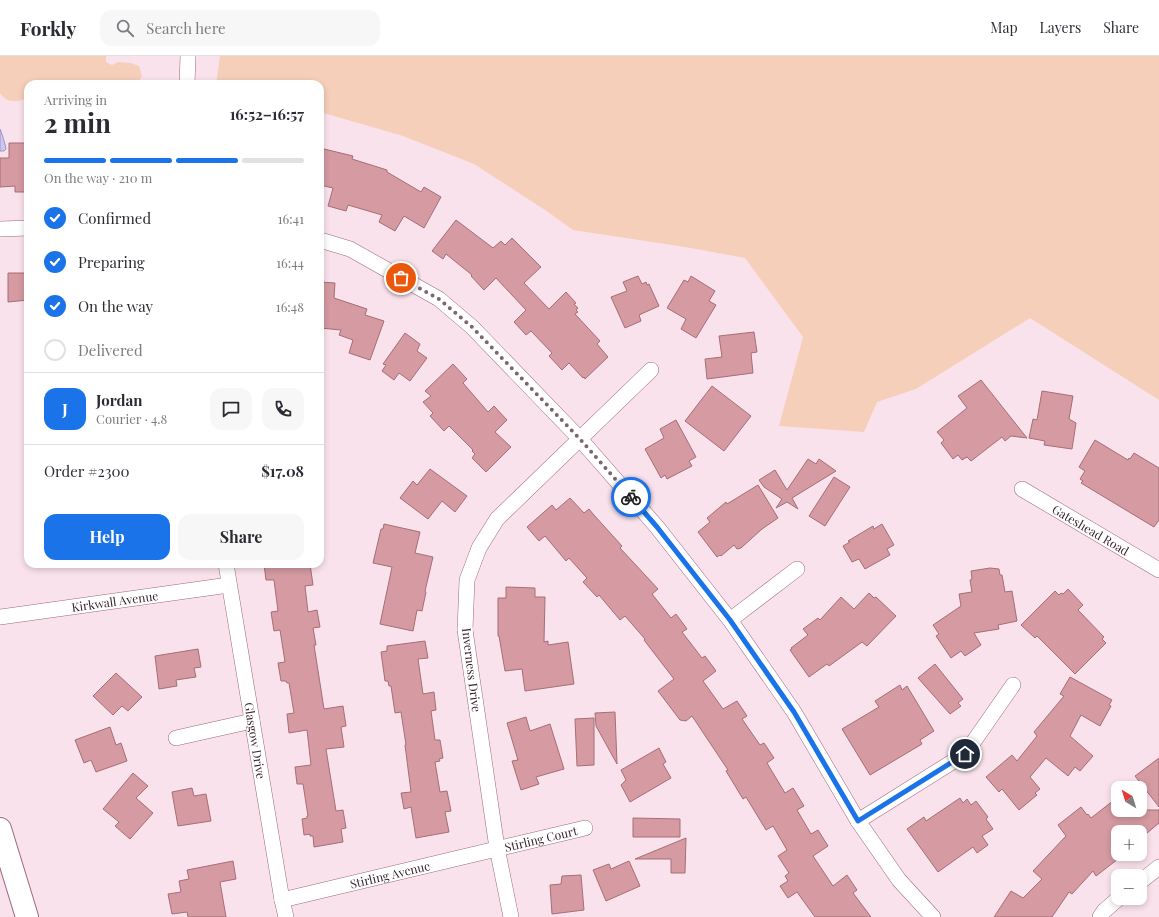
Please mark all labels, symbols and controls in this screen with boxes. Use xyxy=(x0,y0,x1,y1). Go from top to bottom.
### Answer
search box xyxy=(100,10,380,46)
text: Forkly xyxy=(20,15,76,41)
icon: search xyxy=(114,17,136,39)
text: Search here xyxy=(146,18,226,38)
text: Map xyxy=(990,18,1018,37)
text: Layers xyxy=(1040,18,1081,37)
text: Share xyxy=(1103,18,1139,37)
text: Arriving in xyxy=(44,91,107,108)
text: 16:52–16:57 xyxy=(230,104,304,124)
text: 2 min xyxy=(44,105,111,140)
text: On the way · 210 m xyxy=(44,169,152,186)
icon: check xyxy=(44,207,66,229)
text: Confirmed xyxy=(78,208,151,228)
text: 16:41 xyxy=(278,210,304,227)
icon: check xyxy=(44,251,66,273)
text: Preparing xyxy=(78,252,145,272)
text: 16:44 xyxy=(276,254,304,271)
pin xyxy=(384,261,418,295)
icon: bag xyxy=(390,267,412,289)
icon: check xyxy=(44,295,66,317)
text: On the way xyxy=(78,296,153,316)
text: 16:48 xyxy=(276,298,304,315)
text: Delivered xyxy=(78,340,143,360)
button: chat xyxy=(210,388,252,430)
button: phone xyxy=(262,388,304,430)
text: Jordan xyxy=(96,390,142,410)
text: J xyxy=(62,399,68,419)
text: Courier · 4.8 xyxy=(96,410,167,427)
text: Order #2300 xyxy=(44,461,129,481)
text: $17.08 xyxy=(261,461,304,481)
courier xyxy=(611,477,651,517)
icon: bike xyxy=(620,486,642,508)
street label: Gateshead Road xyxy=(1050,501,1132,559)
button: Help xyxy=(44,514,170,560)
button: Share xyxy=(178,514,304,560)
street label: Kirkwall Avenue xyxy=(71,587,159,615)
street label: Inverness Drive xyxy=(459,627,485,713)
street label: Glasgow Drive xyxy=(241,701,270,780)
pin xyxy=(948,737,982,771)
icon: home xyxy=(954,743,976,765)
north arrow xyxy=(1111,781,1147,817)
map controls xyxy=(1111,781,1147,905)
street label: Stirling Court xyxy=(503,822,579,855)
button: + xyxy=(1111,825,1147,861)
street label: Stirling Avenue xyxy=(348,857,432,892)
button: − xyxy=(1111,869,1147,905)

